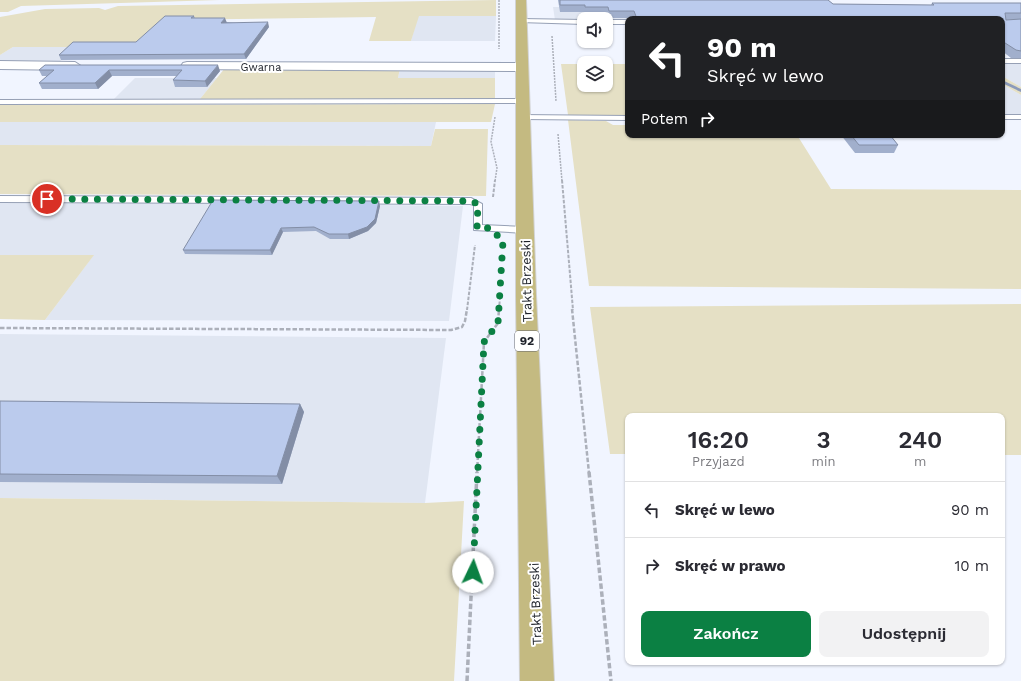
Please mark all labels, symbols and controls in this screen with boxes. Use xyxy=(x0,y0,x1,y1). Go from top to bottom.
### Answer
map controls xyxy=(577,12,613,92)
button: sound xyxy=(577,12,613,48)
text: 90 m xyxy=(707,31,777,64)
icon: left xyxy=(641,32,693,84)
button: layers xyxy=(577,56,613,92)
street label: Gwarna xyxy=(241,61,281,74)
text: Skręć w lewo xyxy=(707,65,824,86)
icon: right xyxy=(696,108,718,130)
text: Potem xyxy=(641,110,688,128)
pin xyxy=(30,182,64,216)
icon: arrive xyxy=(36,188,58,210)
street label: Trakt Brzeski xyxy=(518,240,535,322)
road number: 92 xyxy=(515,331,539,351)
text: 16:20 xyxy=(688,426,749,454)
text: 3 xyxy=(816,426,831,454)
text: 240 xyxy=(898,426,942,454)
text: Przyjazd xyxy=(692,454,745,469)
text: min xyxy=(812,454,836,469)
text: m xyxy=(914,454,926,469)
icon: left xyxy=(641,499,663,521)
text: Skręć w lewo xyxy=(675,501,775,519)
text: 90 m xyxy=(951,501,989,519)
position arrow xyxy=(452,551,494,593)
icon: right xyxy=(641,555,663,577)
text: Skręć w prawo xyxy=(675,557,785,575)
text: 10 m xyxy=(954,557,989,575)
street label: Trakt Brzeski xyxy=(527,562,544,645)
button: Zakończ xyxy=(641,611,811,657)
button: Udostępnij xyxy=(819,611,989,657)

